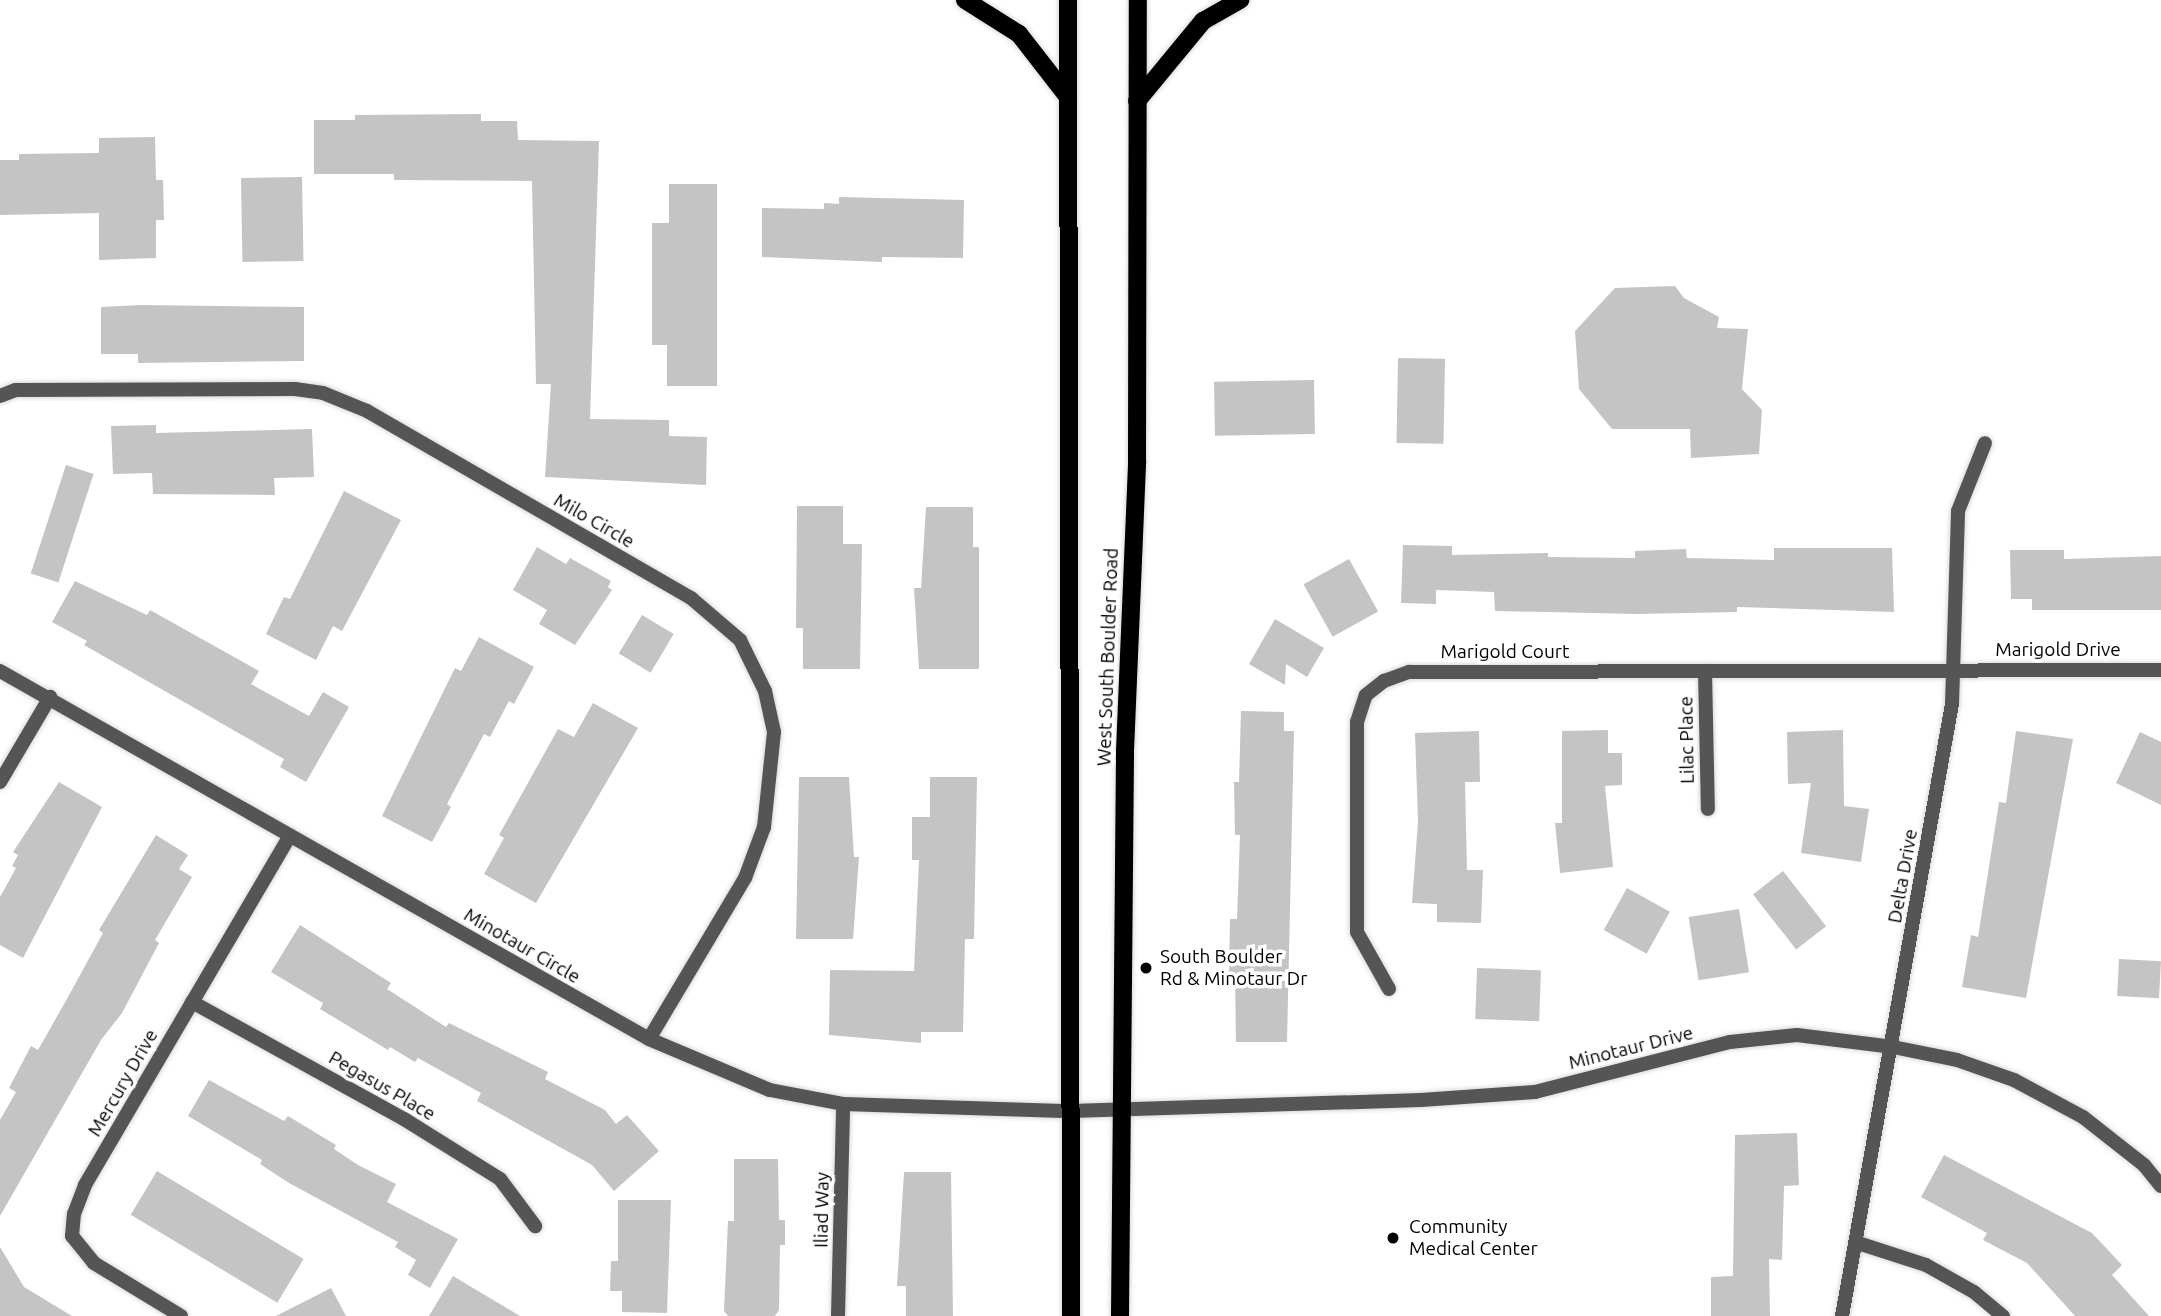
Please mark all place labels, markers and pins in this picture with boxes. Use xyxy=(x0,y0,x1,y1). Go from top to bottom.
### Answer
place label: South Boulder Rd & Minotaur Dr xyxy=(1160,946,1307,990)
marker: South Boulder Rd & Minotaur Dr xyxy=(1138,960,1154,976)
place label: Community Medical Center xyxy=(1409,1216,1538,1260)
marker: Community Medical Center xyxy=(1383,1228,1403,1248)

